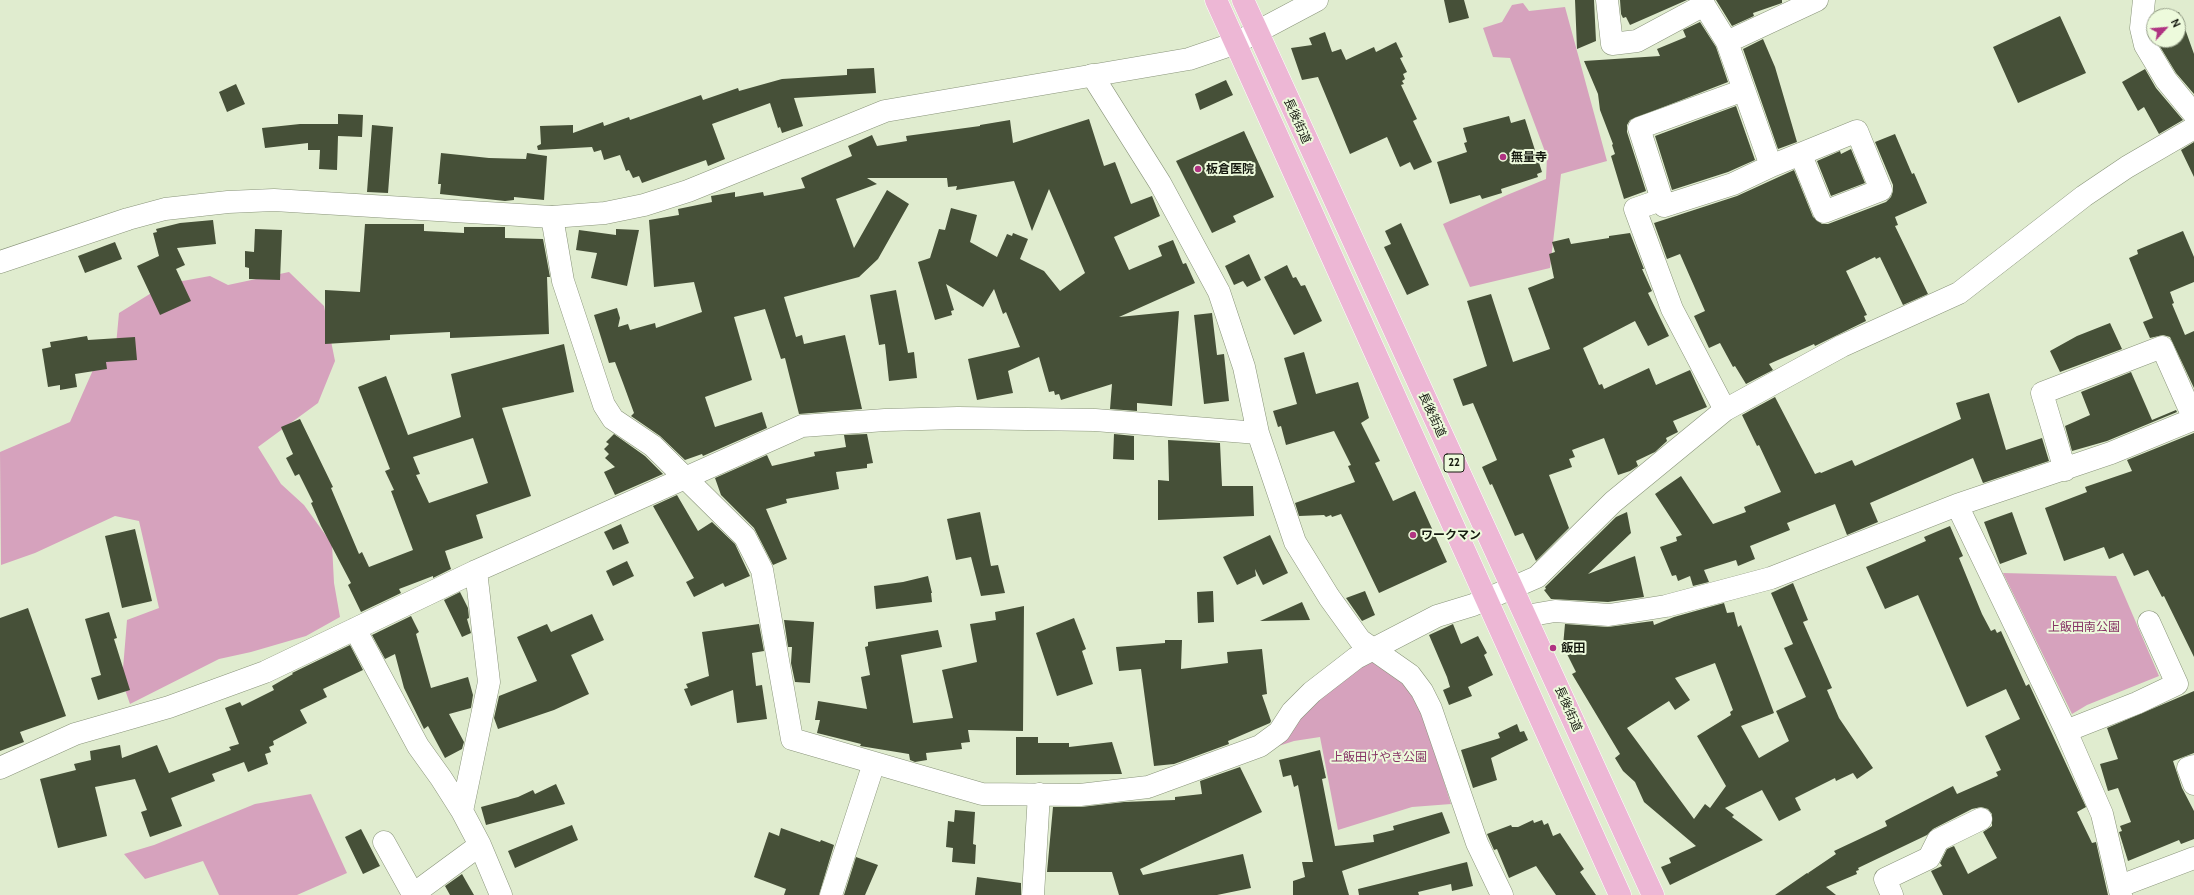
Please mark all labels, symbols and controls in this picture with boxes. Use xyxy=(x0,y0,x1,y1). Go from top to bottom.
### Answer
north arrow xyxy=(2146,8,2186,48)
text: N xyxy=(2168,17,2184,30)
street label: 長後街道 xyxy=(1281,96,1313,146)
place label: 無量寺 xyxy=(1511,150,1547,164)
marker: 無量寺 xyxy=(1498,152,1508,162)
place label: 板倉医院 xyxy=(1206,162,1254,176)
marker: 板倉医院 xyxy=(1193,164,1203,174)
street label: 長後街道 xyxy=(1415,390,1449,440)
road number: 22 xyxy=(1444,454,1464,472)
place label: ワークマン xyxy=(1421,528,1481,542)
marker: ワークマン xyxy=(1408,530,1418,540)
park label: 上飯田南公園 xyxy=(2048,620,2120,634)
place label: 飯田 xyxy=(1561,641,1585,655)
marker: 飯田 xyxy=(1548,643,1558,653)
street label: 長後街道 xyxy=(1552,684,1584,734)
park label: 上飯田けやき公園 xyxy=(1331,750,1427,764)

